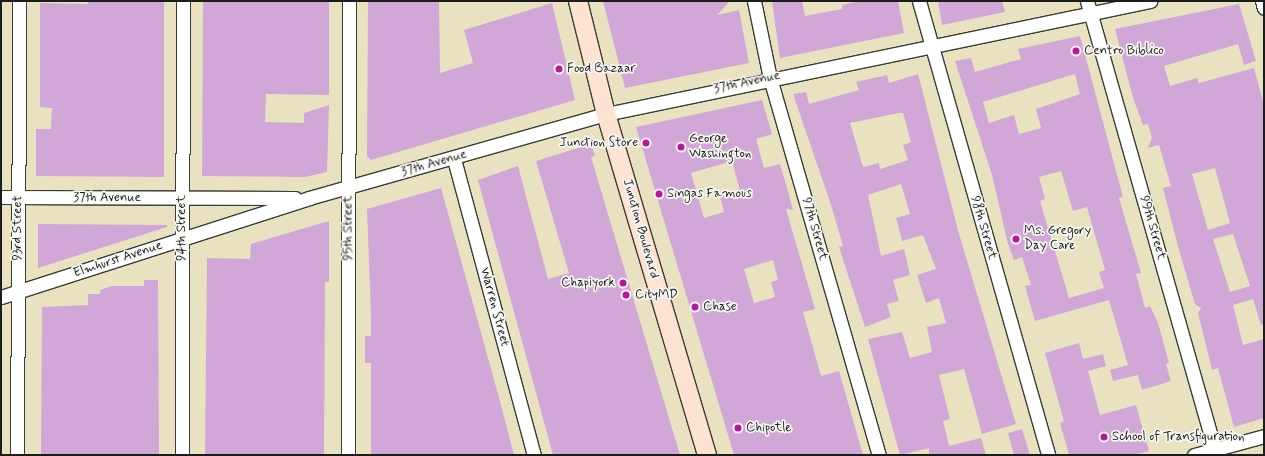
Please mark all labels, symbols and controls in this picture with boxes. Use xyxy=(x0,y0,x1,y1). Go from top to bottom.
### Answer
place label: Centro Biblico xyxy=(1084,43,1164,59)
marker: Centro Biblico xyxy=(1071,46,1081,56)
place label: Food Bazaar xyxy=(567,61,637,77)
marker: Food Bazaar xyxy=(554,64,564,74)
street label: 37th Avenue xyxy=(712,68,782,98)
place label: George Washington xyxy=(689,132,751,163)
place label: Junction Store xyxy=(560,135,638,151)
marker: Junction Store xyxy=(641,138,651,148)
marker: George Washington xyxy=(676,142,686,152)
street label: 37th Avenue xyxy=(399,147,469,181)
street label: Junction Boulevard xyxy=(619,179,661,279)
place label: Singas Famous xyxy=(667,186,750,202)
marker: Singas Famous xyxy=(654,189,664,199)
street label: 37th Avenue xyxy=(73,190,141,206)
street label: 99th Street xyxy=(1135,194,1169,262)
street label: 94th Street xyxy=(174,195,190,261)
street label: 98th Street xyxy=(967,195,999,261)
street label: 93rd Street xyxy=(10,196,26,260)
street label: 95th Street xyxy=(341,196,357,260)
street label: 97th Street xyxy=(798,196,830,262)
place label: Ms. Gregory Day Care xyxy=(1024,224,1091,255)
marker: Ms. Gregory Day Care xyxy=(1011,234,1021,244)
street label: Elmhurst Avenue xyxy=(72,238,164,282)
street label: Warren Street xyxy=(476,265,512,349)
place label: Chapiyork xyxy=(561,275,615,291)
marker: Chapiyork xyxy=(618,278,628,288)
place label: CityMD xyxy=(635,287,678,303)
marker: CityMD xyxy=(620,289,632,301)
place label: Chase xyxy=(703,299,737,315)
marker: Chase xyxy=(690,302,700,312)
place label: Chipotle xyxy=(746,420,791,436)
marker: Chipotle xyxy=(733,423,743,433)
place label: School of Transfiguration xyxy=(1112,429,1247,445)
marker: School of Transfiguration xyxy=(1099,432,1109,442)

